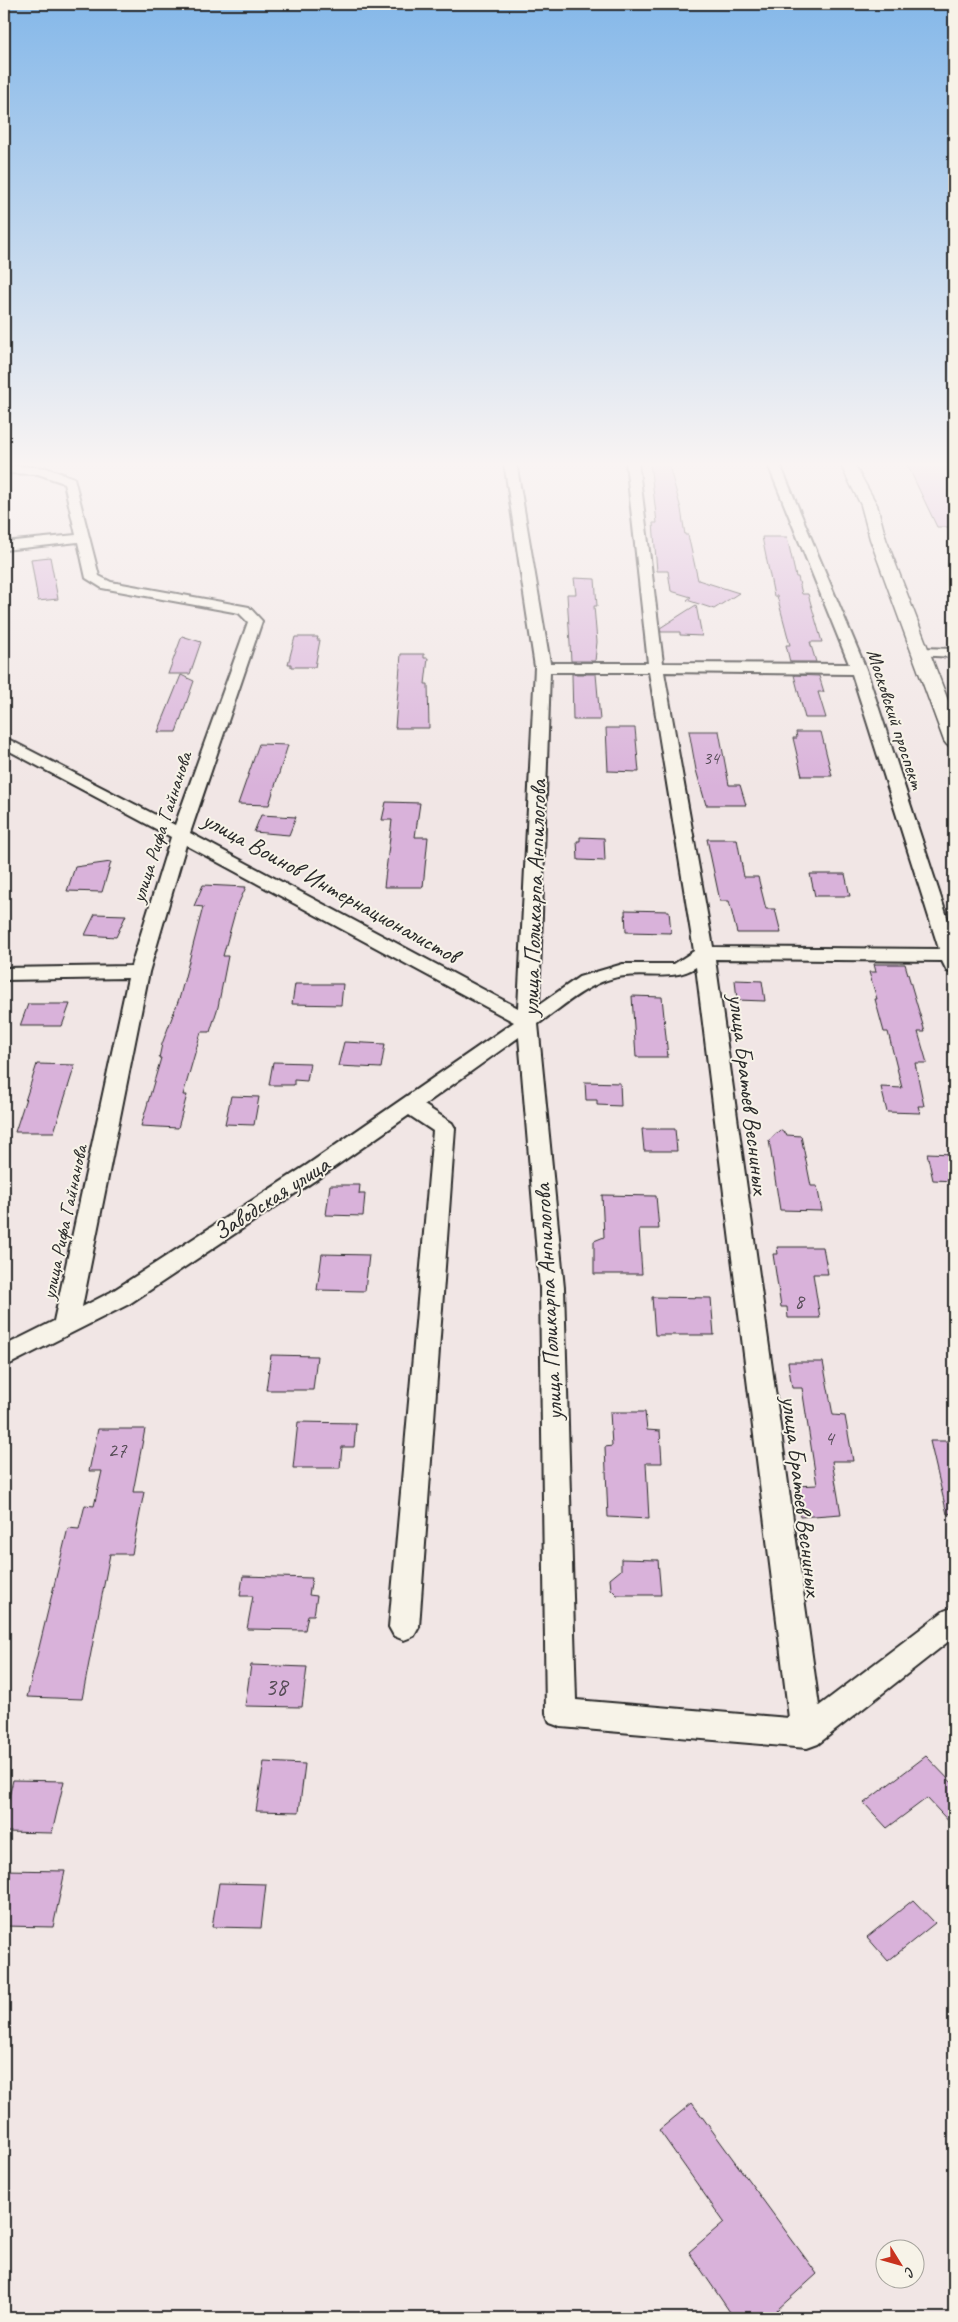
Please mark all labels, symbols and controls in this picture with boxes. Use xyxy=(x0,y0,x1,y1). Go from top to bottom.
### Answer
street label: Московский проспект xyxy=(861,646,930,793)
street label: улица Рифа Гайнанова xyxy=(125,747,198,907)
house number: 34 xyxy=(703,747,721,769)
street label: улица Поликарпа Анпилогова xyxy=(515,778,553,1019)
street label: улица Воинов Интернационалистов xyxy=(196,803,468,972)
street label: улица Братьев Весниных xyxy=(722,990,776,1197)
street label: улица Рифа Гайнанова xyxy=(36,1141,93,1302)
street label: Заводская улица xyxy=(207,1148,336,1247)
street label: улица Поликарпа Анпилогова xyxy=(527,1182,569,1423)
house number: 8 xyxy=(794,1288,806,1314)
street label: улица Братьев Весниных xyxy=(775,1392,829,1599)
house number: 4 xyxy=(824,1425,836,1451)
house number: 27 xyxy=(108,1437,128,1463)
house number: 38 xyxy=(265,1671,290,1703)
north arrow xyxy=(876,2240,926,2290)
text: С xyxy=(900,2264,919,2281)

